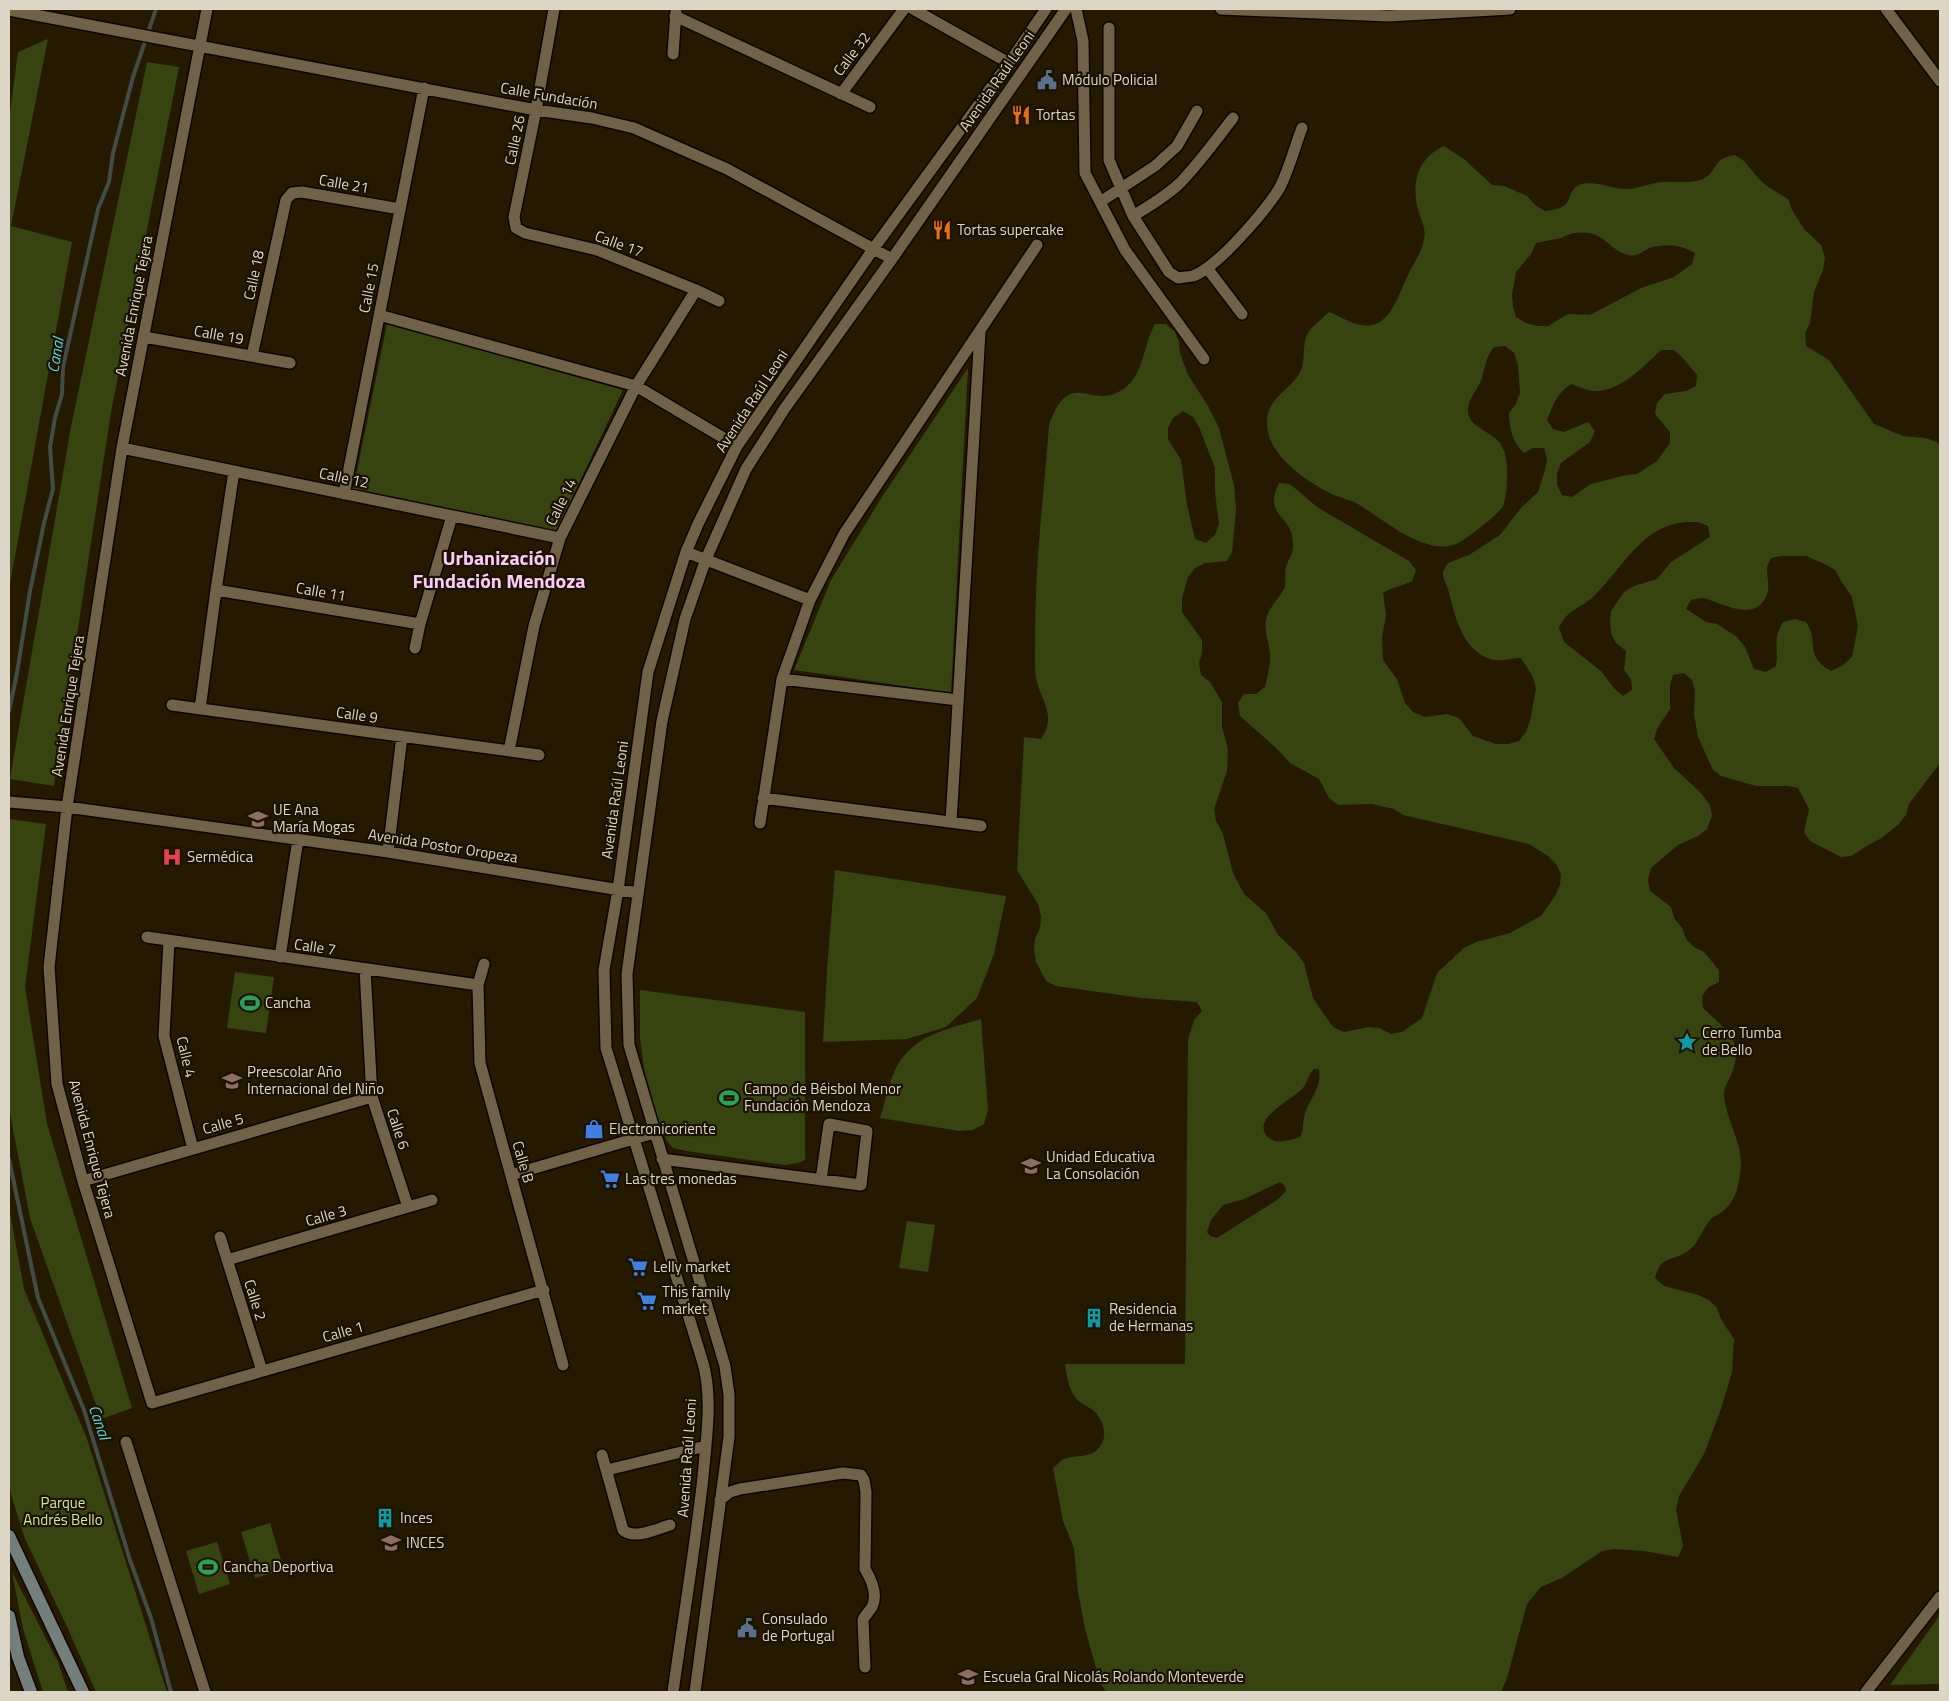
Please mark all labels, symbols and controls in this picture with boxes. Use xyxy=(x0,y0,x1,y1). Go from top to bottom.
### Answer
street label: Avenida Raúl Leoni xyxy=(953,25,1040,136)
street label: Calle 32 xyxy=(827,27,876,81)
place label: Módulo Policial xyxy=(1062,68,1157,91)
public building icon: Módulo Policial xyxy=(1036,69,1058,91)
street label: Calle Fundación xyxy=(499,76,600,115)
place label: Tortas xyxy=(1036,103,1075,126)
restaurant icon: Tortas xyxy=(1010,104,1032,126)
street label: Calle 26 xyxy=(498,113,531,167)
street label: Calle 21 xyxy=(317,168,371,199)
place label: Tortas supercake xyxy=(957,218,1064,241)
restaurant icon: Tortas supercake xyxy=(931,219,953,241)
street label: Calle 17 xyxy=(592,224,647,263)
street label: Avenida Enrique Tejera xyxy=(109,233,158,378)
street label: Calle 18 xyxy=(237,248,270,302)
street label: Calle 15 xyxy=(352,261,385,315)
street label: Calle 19 xyxy=(192,319,246,350)
water label: Canal xyxy=(40,334,70,374)
street label: Avenida Raúl Leoni xyxy=(710,345,794,457)
street label: Calle 12 xyxy=(317,461,371,494)
street label: Calle 14 xyxy=(539,474,582,529)
district label: Urbanización Fundación Mendoza xyxy=(412,542,586,596)
street label: Calle 11 xyxy=(294,576,348,607)
street label: Avenida Enrique Tejera xyxy=(45,633,90,778)
street label: Calle 9 xyxy=(335,700,379,729)
street label: Avenida Raúl Leoni xyxy=(595,739,634,860)
place label: UE Ana María Mogas xyxy=(273,798,355,838)
school or university icon: UE Ana María Mogas xyxy=(247,808,269,830)
street label: Avenida Postor Oropeza xyxy=(366,822,520,869)
place label: Sermédica xyxy=(187,845,254,868)
hospital icon: Sermédica xyxy=(161,846,183,868)
street label: Calle 7 xyxy=(293,932,337,961)
place label: Cancha xyxy=(265,991,311,1014)
sports icon: Cancha xyxy=(239,992,261,1014)
place label: Cerro Tumba de Bello xyxy=(1702,1021,1782,1061)
place icon: Cerro Tumba de Bello xyxy=(1676,1031,1698,1053)
street label: Calle 4 xyxy=(171,1034,202,1080)
place label: Preescolar Año Internacional del Niño xyxy=(247,1060,384,1100)
school or university icon: Preescolar Año Internacional del Niño xyxy=(221,1070,243,1092)
street label: Avenida Enrique Tejera xyxy=(63,1077,122,1221)
place label: Campo de Béisbol Menor Fundación Mendoza xyxy=(744,1077,901,1117)
sports icon: Campo de Béisbol Menor Fundación Mendoza xyxy=(718,1087,740,1109)
street label: Calle 6 xyxy=(381,1105,416,1152)
street label: Calle 5 xyxy=(200,1107,246,1140)
place label: Electronicoriente xyxy=(609,1117,716,1140)
shop icon: Electronicoriente xyxy=(583,1118,605,1140)
street label: Calle B xyxy=(507,1138,540,1186)
place label: Unidad Educativa La Consolación xyxy=(1046,1145,1155,1185)
school or university icon: Unidad Educativa La Consolación xyxy=(1020,1155,1042,1177)
place label: Las tres monedas xyxy=(625,1167,737,1190)
supermarket icon: Las tres monedas xyxy=(599,1168,621,1190)
street label: Calle 3 xyxy=(303,1199,349,1232)
place label: Lelly market xyxy=(653,1255,731,1278)
supermarket icon: Lelly market xyxy=(627,1256,649,1278)
street label: Calle 2 xyxy=(238,1276,273,1323)
place label: This family market xyxy=(662,1280,731,1320)
supermarket icon: This family market xyxy=(636,1290,658,1312)
place label: Residencia de Hermanas xyxy=(1109,1297,1193,1337)
building icon: Residencia de Hermanas xyxy=(1083,1307,1105,1329)
street label: Calle 1 xyxy=(320,1315,366,1348)
street label: Avenida Raúl Leoni xyxy=(671,1398,702,1518)
water label: Canal xyxy=(83,1401,118,1444)
park label: Parque Andrés Bello xyxy=(23,1491,103,1531)
place label: Inces xyxy=(400,1506,433,1529)
building icon: Inces xyxy=(374,1507,396,1529)
place label: INCES xyxy=(406,1531,444,1554)
school or university icon: INCES xyxy=(380,1532,402,1554)
place label: Cancha Deportiva xyxy=(223,1555,334,1578)
sports icon: Cancha Deportiva xyxy=(197,1556,219,1578)
place label: Consulado de Portugal xyxy=(762,1607,835,1647)
public building icon: Consulado de Portugal xyxy=(736,1617,758,1639)
place label: Escuela Gral Nicolás Rolando Monteverde xyxy=(983,1665,1244,1688)
school or university icon: Escuela Gral Nicolás Rolando Monteverde xyxy=(957,1666,979,1688)

